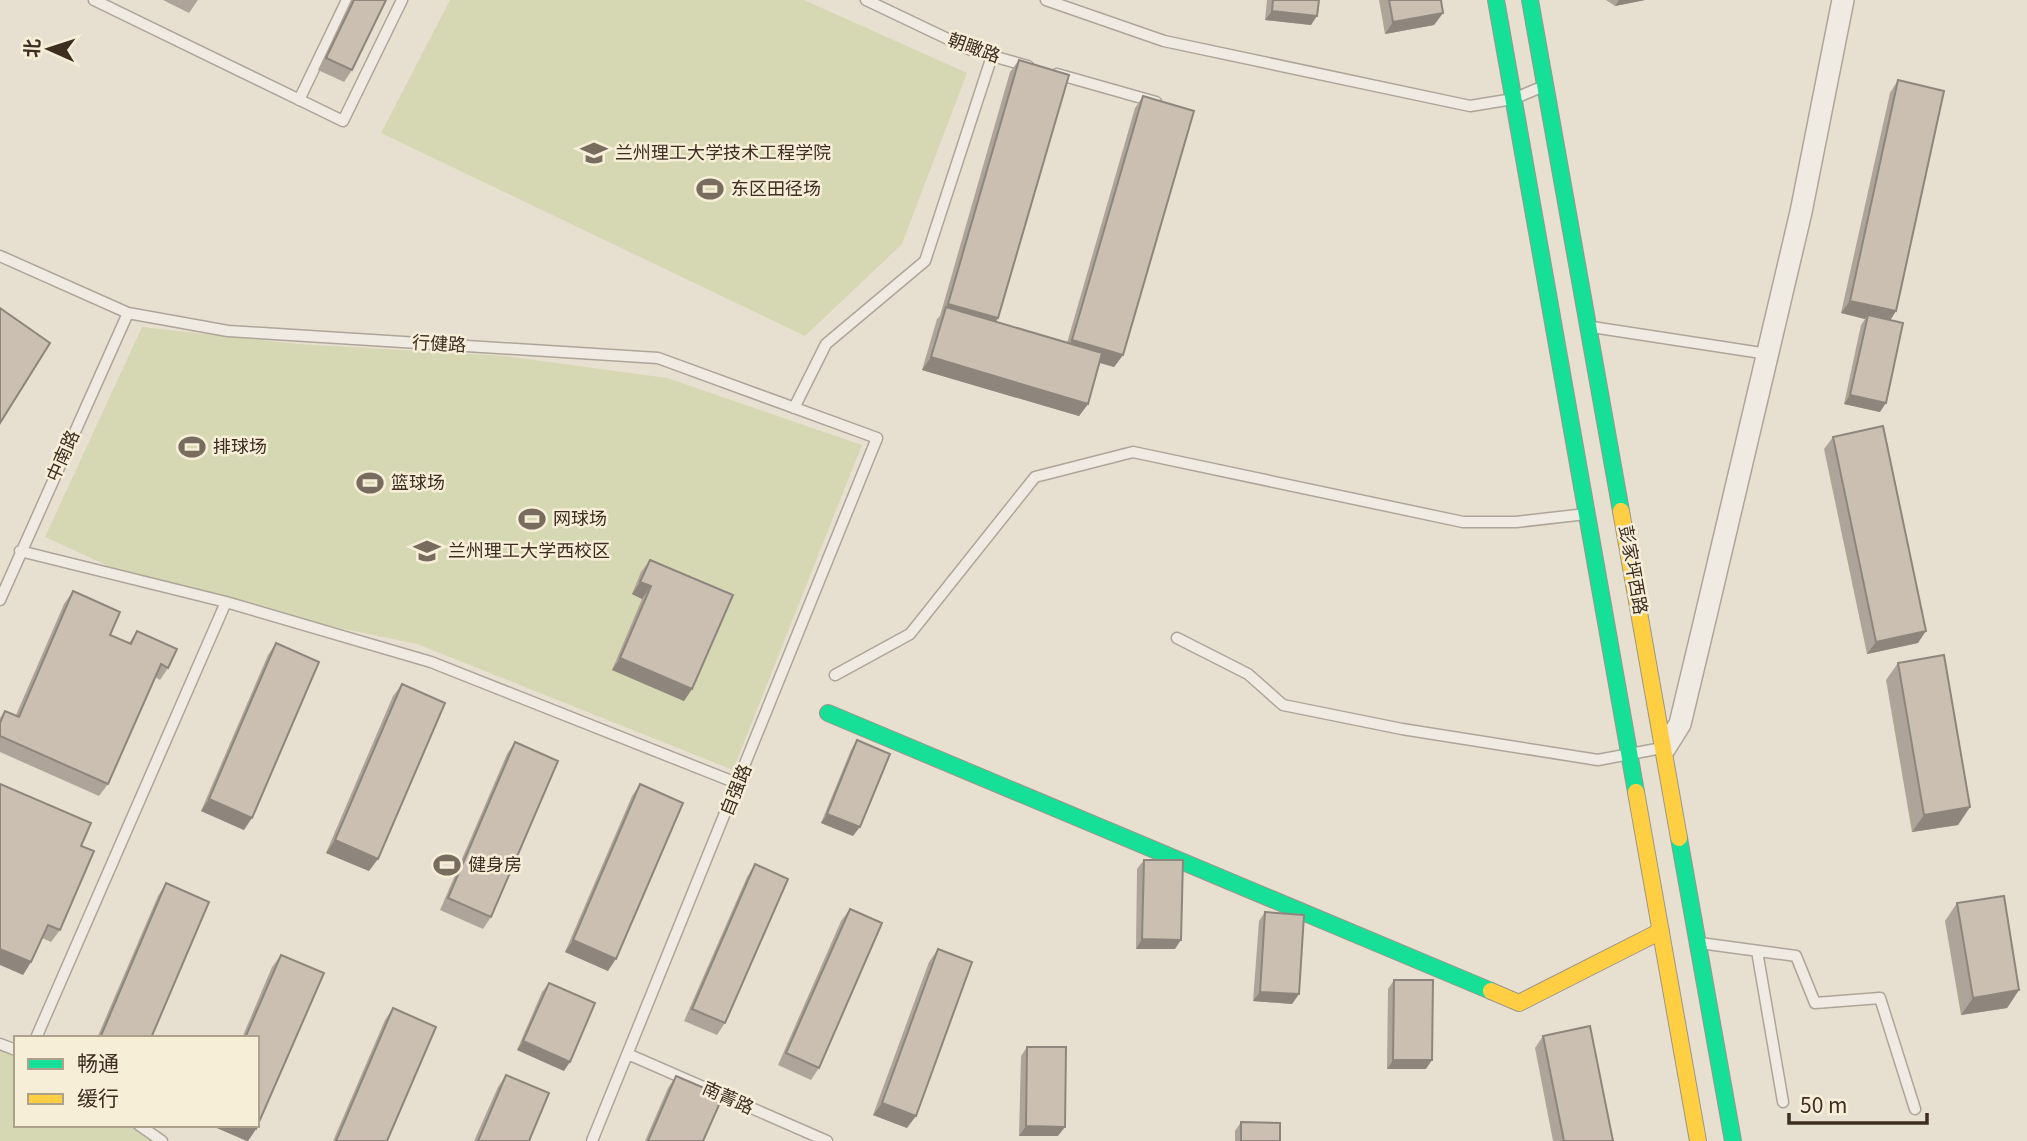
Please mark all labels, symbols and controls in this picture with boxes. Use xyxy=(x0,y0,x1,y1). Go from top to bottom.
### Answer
north arrow xyxy=(14,14,84,84)
street label: 朝瞰路 xyxy=(945,25,1005,68)
text: 北 xyxy=(17,38,45,58)
school or university icon: 兰州理工大学技术工程学院 xyxy=(579,138,609,168)
place label: 兰州理工大学技术工程学院 xyxy=(615,138,831,164)
sports icon: 东区田径场 xyxy=(695,174,725,204)
place label: 东区田径场 xyxy=(731,174,821,200)
street label: 行健路 xyxy=(411,328,467,356)
street label: 中南路 xyxy=(38,425,84,485)
sports icon: 排球场 xyxy=(177,432,207,462)
place label: 排球场 xyxy=(213,432,267,458)
sports icon: 篮球场 xyxy=(355,468,385,498)
place label: 篮球场 xyxy=(391,468,445,494)
sports icon: 网球场 xyxy=(517,504,547,534)
place label: 网球场 xyxy=(553,504,607,530)
street label: 彭家坪西路 xyxy=(1614,523,1656,616)
school or university icon: 兰州理工大学西校区 xyxy=(412,536,442,566)
place label: 兰州理工大学西校区 xyxy=(448,536,610,562)
street label: 自强路 xyxy=(712,759,756,819)
sports icon: 健身房 xyxy=(432,850,462,880)
place label: 健身房 xyxy=(468,850,522,876)
legend xyxy=(14,1036,259,1127)
text: 畅通 xyxy=(77,1047,119,1077)
street label: 南菁路 xyxy=(699,1073,759,1119)
text: 缓行 xyxy=(77,1082,119,1112)
scale bar xyxy=(1789,1082,1927,1126)
text: 50 m xyxy=(1800,1089,1847,1119)

